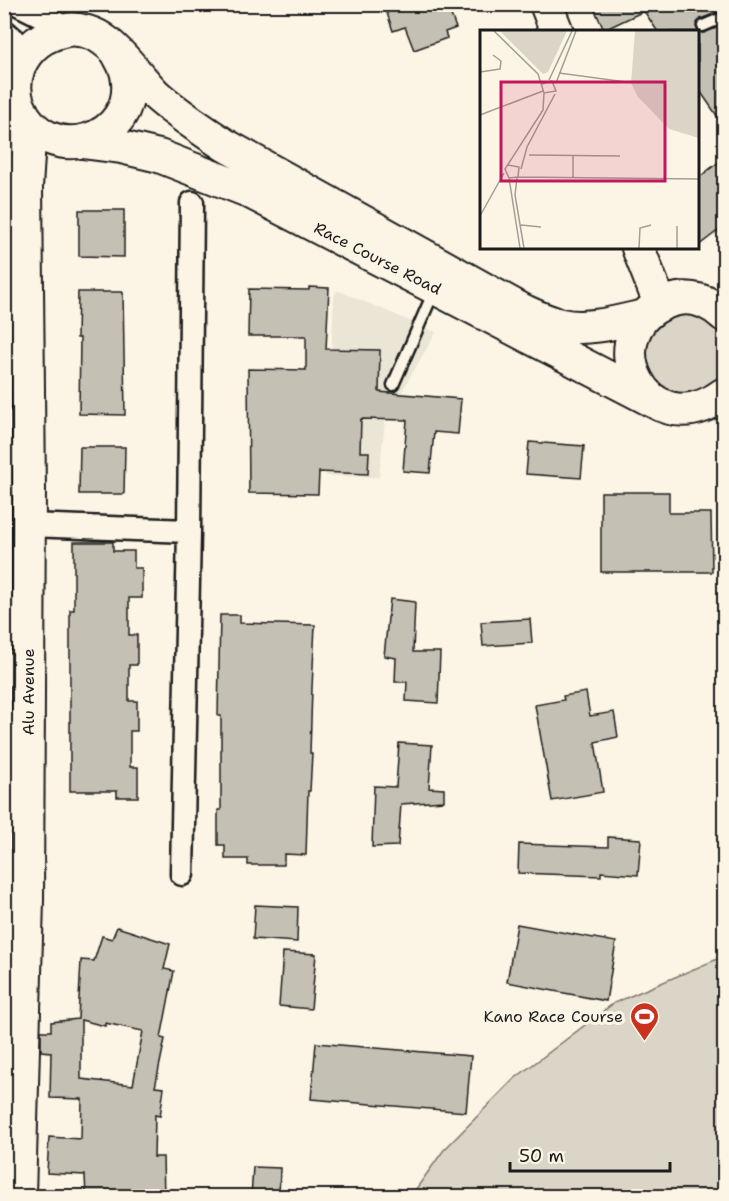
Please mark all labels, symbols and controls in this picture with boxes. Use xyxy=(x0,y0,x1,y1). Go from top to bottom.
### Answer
inset map xyxy=(480,30,699,249)
street label: Race Course Road xyxy=(310,217,445,300)
street label: Alu Avenue xyxy=(18,648,39,736)
sports icon: Kano Race Course xyxy=(628,1000,660,1042)
place label: Kano Race Course xyxy=(484,1006,623,1027)
scale bar xyxy=(510,1135,670,1173)
text: 50 m xyxy=(519,1144,564,1168)

